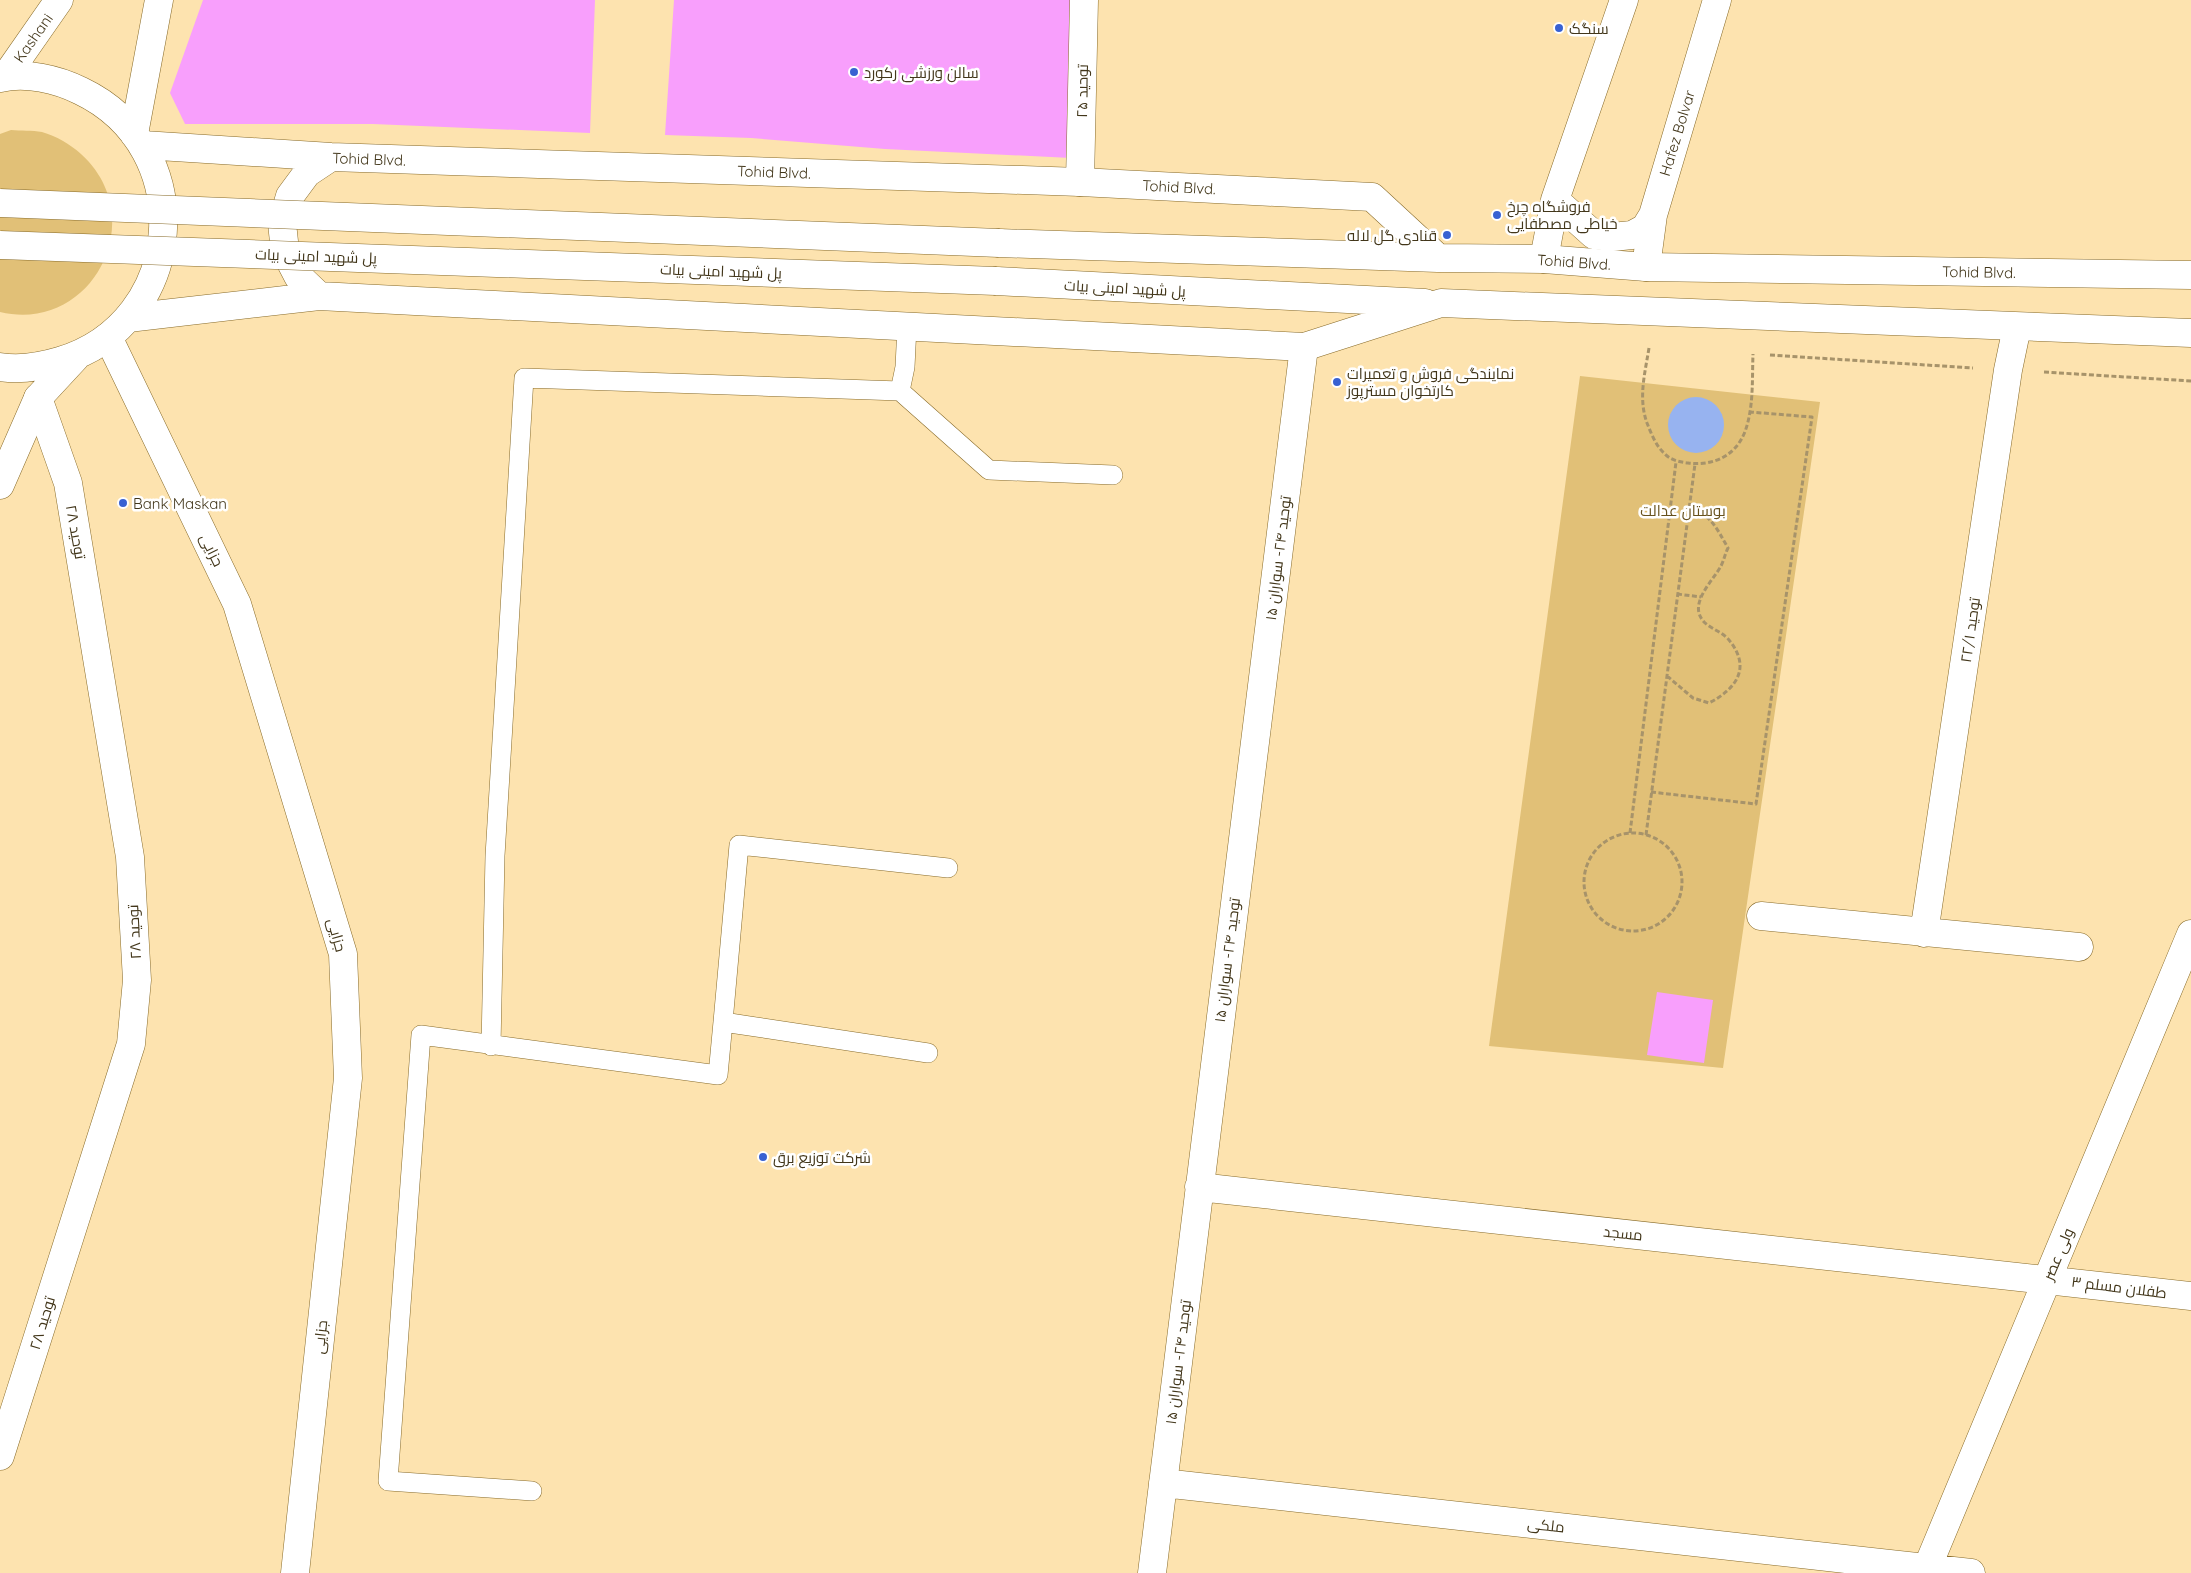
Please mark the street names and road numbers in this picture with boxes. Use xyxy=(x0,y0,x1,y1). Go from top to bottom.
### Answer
street label: Kashani xyxy=(9,10,57,66)
street label: توحید ۲۵ xyxy=(1072,64,1092,118)
street label: Hafez Bolvar xyxy=(1655,87,1699,178)
street label: Tohid Blvd. xyxy=(332,148,406,170)
street label: Tohid Blvd. xyxy=(737,161,811,183)
street label: Tohid Blvd. xyxy=(1142,176,1216,198)
street label: پل شهید امینی بیات xyxy=(255,244,377,269)
street label: Tohid Blvd. xyxy=(1537,250,1611,274)
street label: پل شهید امینی بیات xyxy=(660,259,782,284)
street label: Tohid Blvd. xyxy=(1942,262,2016,282)
street label: پل شهید امینی بیات xyxy=(1064,275,1186,302)
street label: توحید ۲۴- سواران ۱۵ xyxy=(1261,495,1296,621)
street label: توحید ۲۸ xyxy=(62,503,90,561)
street label: جزایی xyxy=(195,530,228,570)
street label: توحید ۲۲/۱ xyxy=(1956,596,1984,664)
street label: توحید ۲۴- سواران ۱۵ xyxy=(1210,897,1245,1023)
street label: توحید ۲۸ xyxy=(123,904,145,960)
street label: جزایی xyxy=(322,916,351,954)
street label: مسجد xyxy=(1602,1221,1644,1245)
street label: ولی عصر xyxy=(2038,1225,2078,1284)
street label: طفلان مسلم ۳ xyxy=(2070,1272,2168,1303)
street label: توحید ۲۸ xyxy=(25,1294,59,1352)
street label: توحید ۲۴- سواران ۱۵ xyxy=(1161,1299,1196,1425)
street label: جزایی xyxy=(309,1319,332,1355)
street label: ملکی xyxy=(1526,1514,1566,1537)

